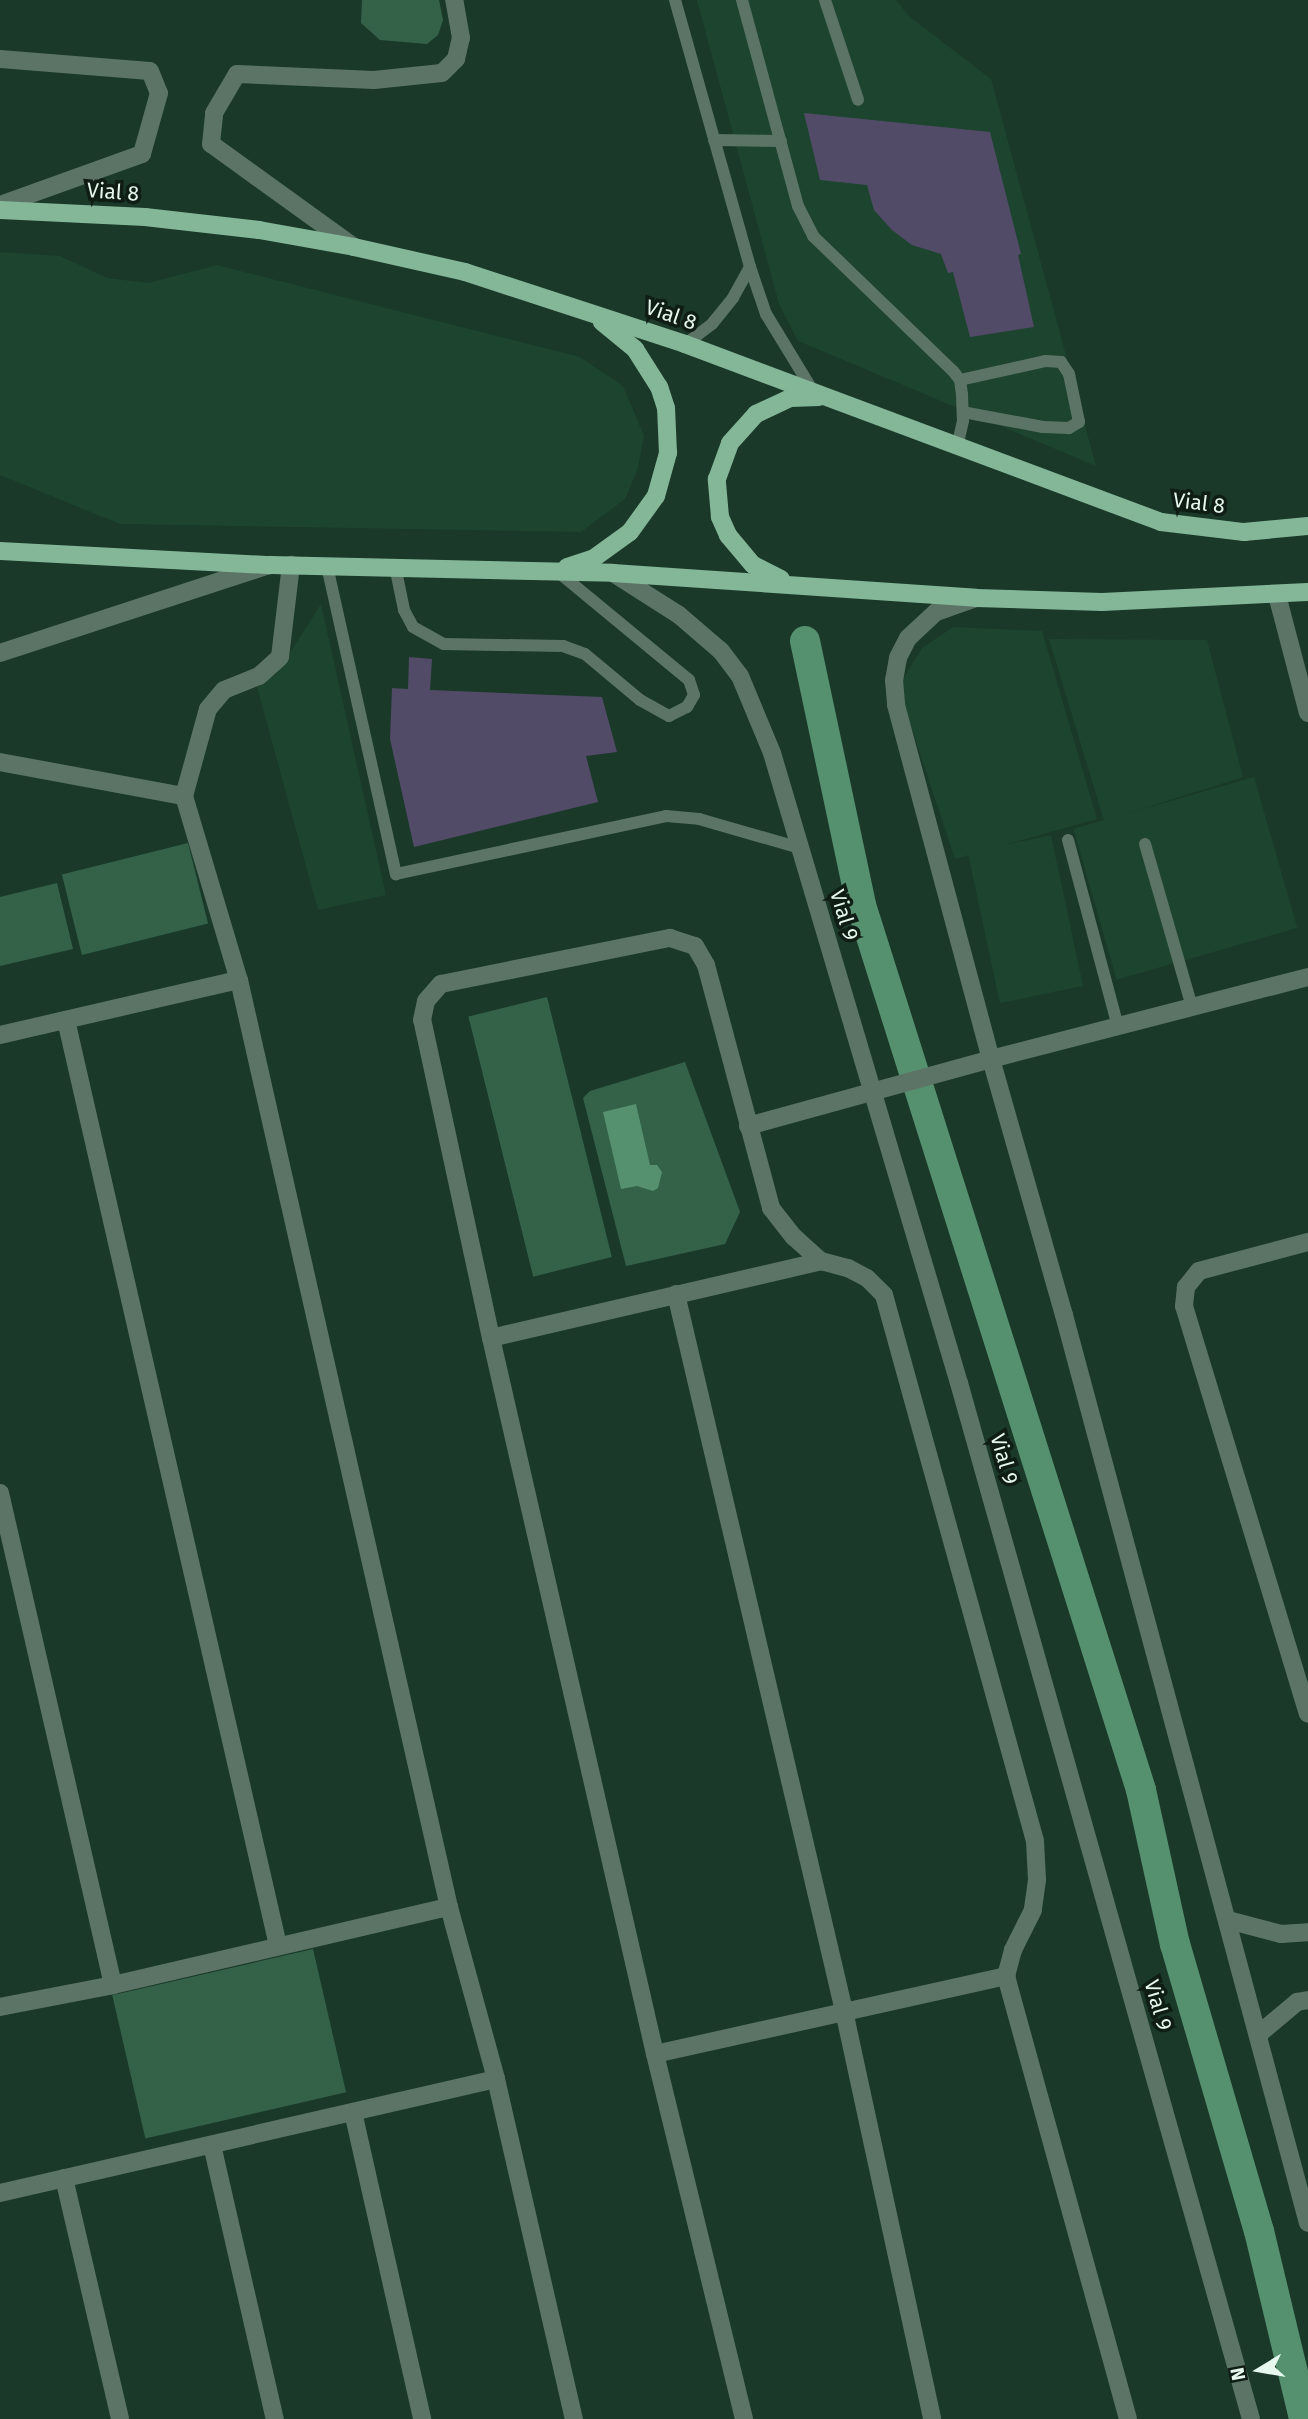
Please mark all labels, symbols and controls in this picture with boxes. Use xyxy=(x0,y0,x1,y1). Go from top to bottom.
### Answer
street label: Vial 8 xyxy=(86,178,140,206)
street label: Vial 8 xyxy=(642,295,700,335)
street label: Vial 8 xyxy=(1172,487,1226,519)
street label: Vial 9 xyxy=(824,887,864,943)
street label: Vial 9 xyxy=(985,1431,1023,1487)
street label: Vial 9 xyxy=(1139,1977,1177,2033)
north arrow xyxy=(1224,2335,1294,2405)
text: N xyxy=(1225,2366,1250,2382)

